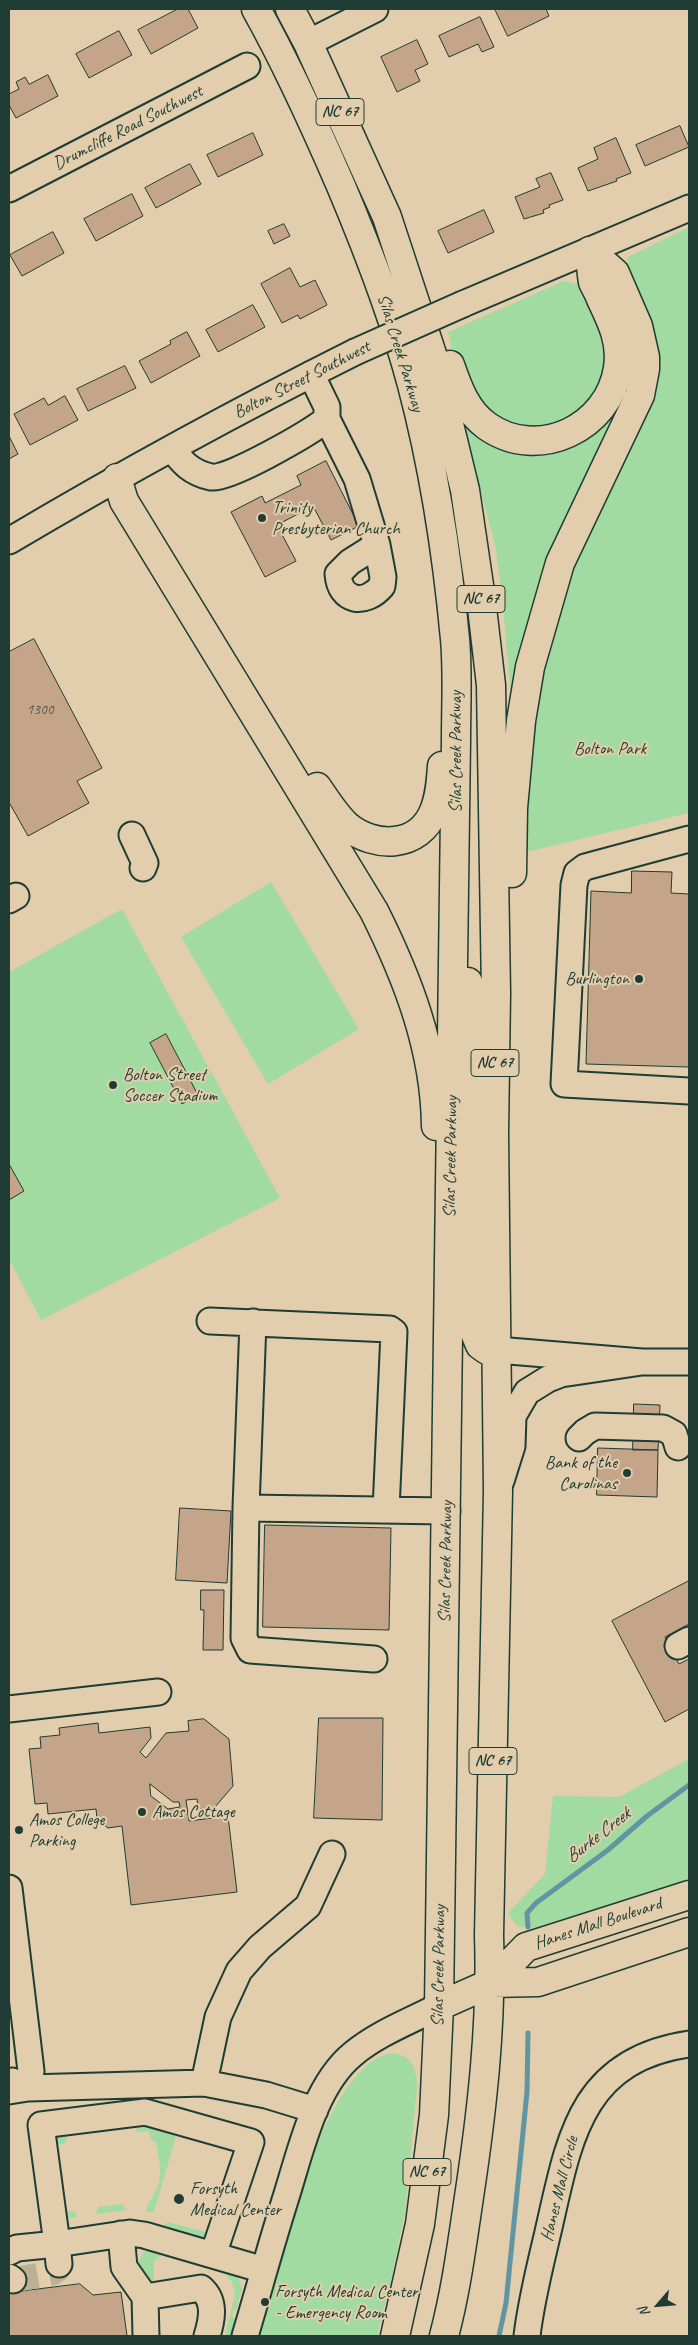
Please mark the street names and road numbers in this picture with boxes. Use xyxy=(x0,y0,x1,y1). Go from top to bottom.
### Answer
street label: Drumcliffe Road Southwest xyxy=(50,81,206,175)
road number: NC 67 xyxy=(316,98,364,125)
street label: Silas Creek Parkway xyxy=(372,291,428,415)
street label: Bolton Street Southwest xyxy=(230,336,374,424)
road number: NC 67 xyxy=(457,586,505,612)
street label: Silas Creek Parkway xyxy=(445,691,467,813)
road number: NC 67 xyxy=(471,1050,519,1076)
street label: Silas Creek Parkway xyxy=(439,1096,463,1218)
street label: Silas Creek Parkway xyxy=(434,1501,458,1623)
road number: NC 67 xyxy=(469,1748,517,1774)
street label: Hanes Mall Boulevard xyxy=(532,1893,664,1955)
street label: Silas Creek Parkway xyxy=(427,1905,451,2027)
street label: Hanes Mall Circle xyxy=(537,2134,583,2244)
road number: NC 67 xyxy=(403,2158,451,2186)

